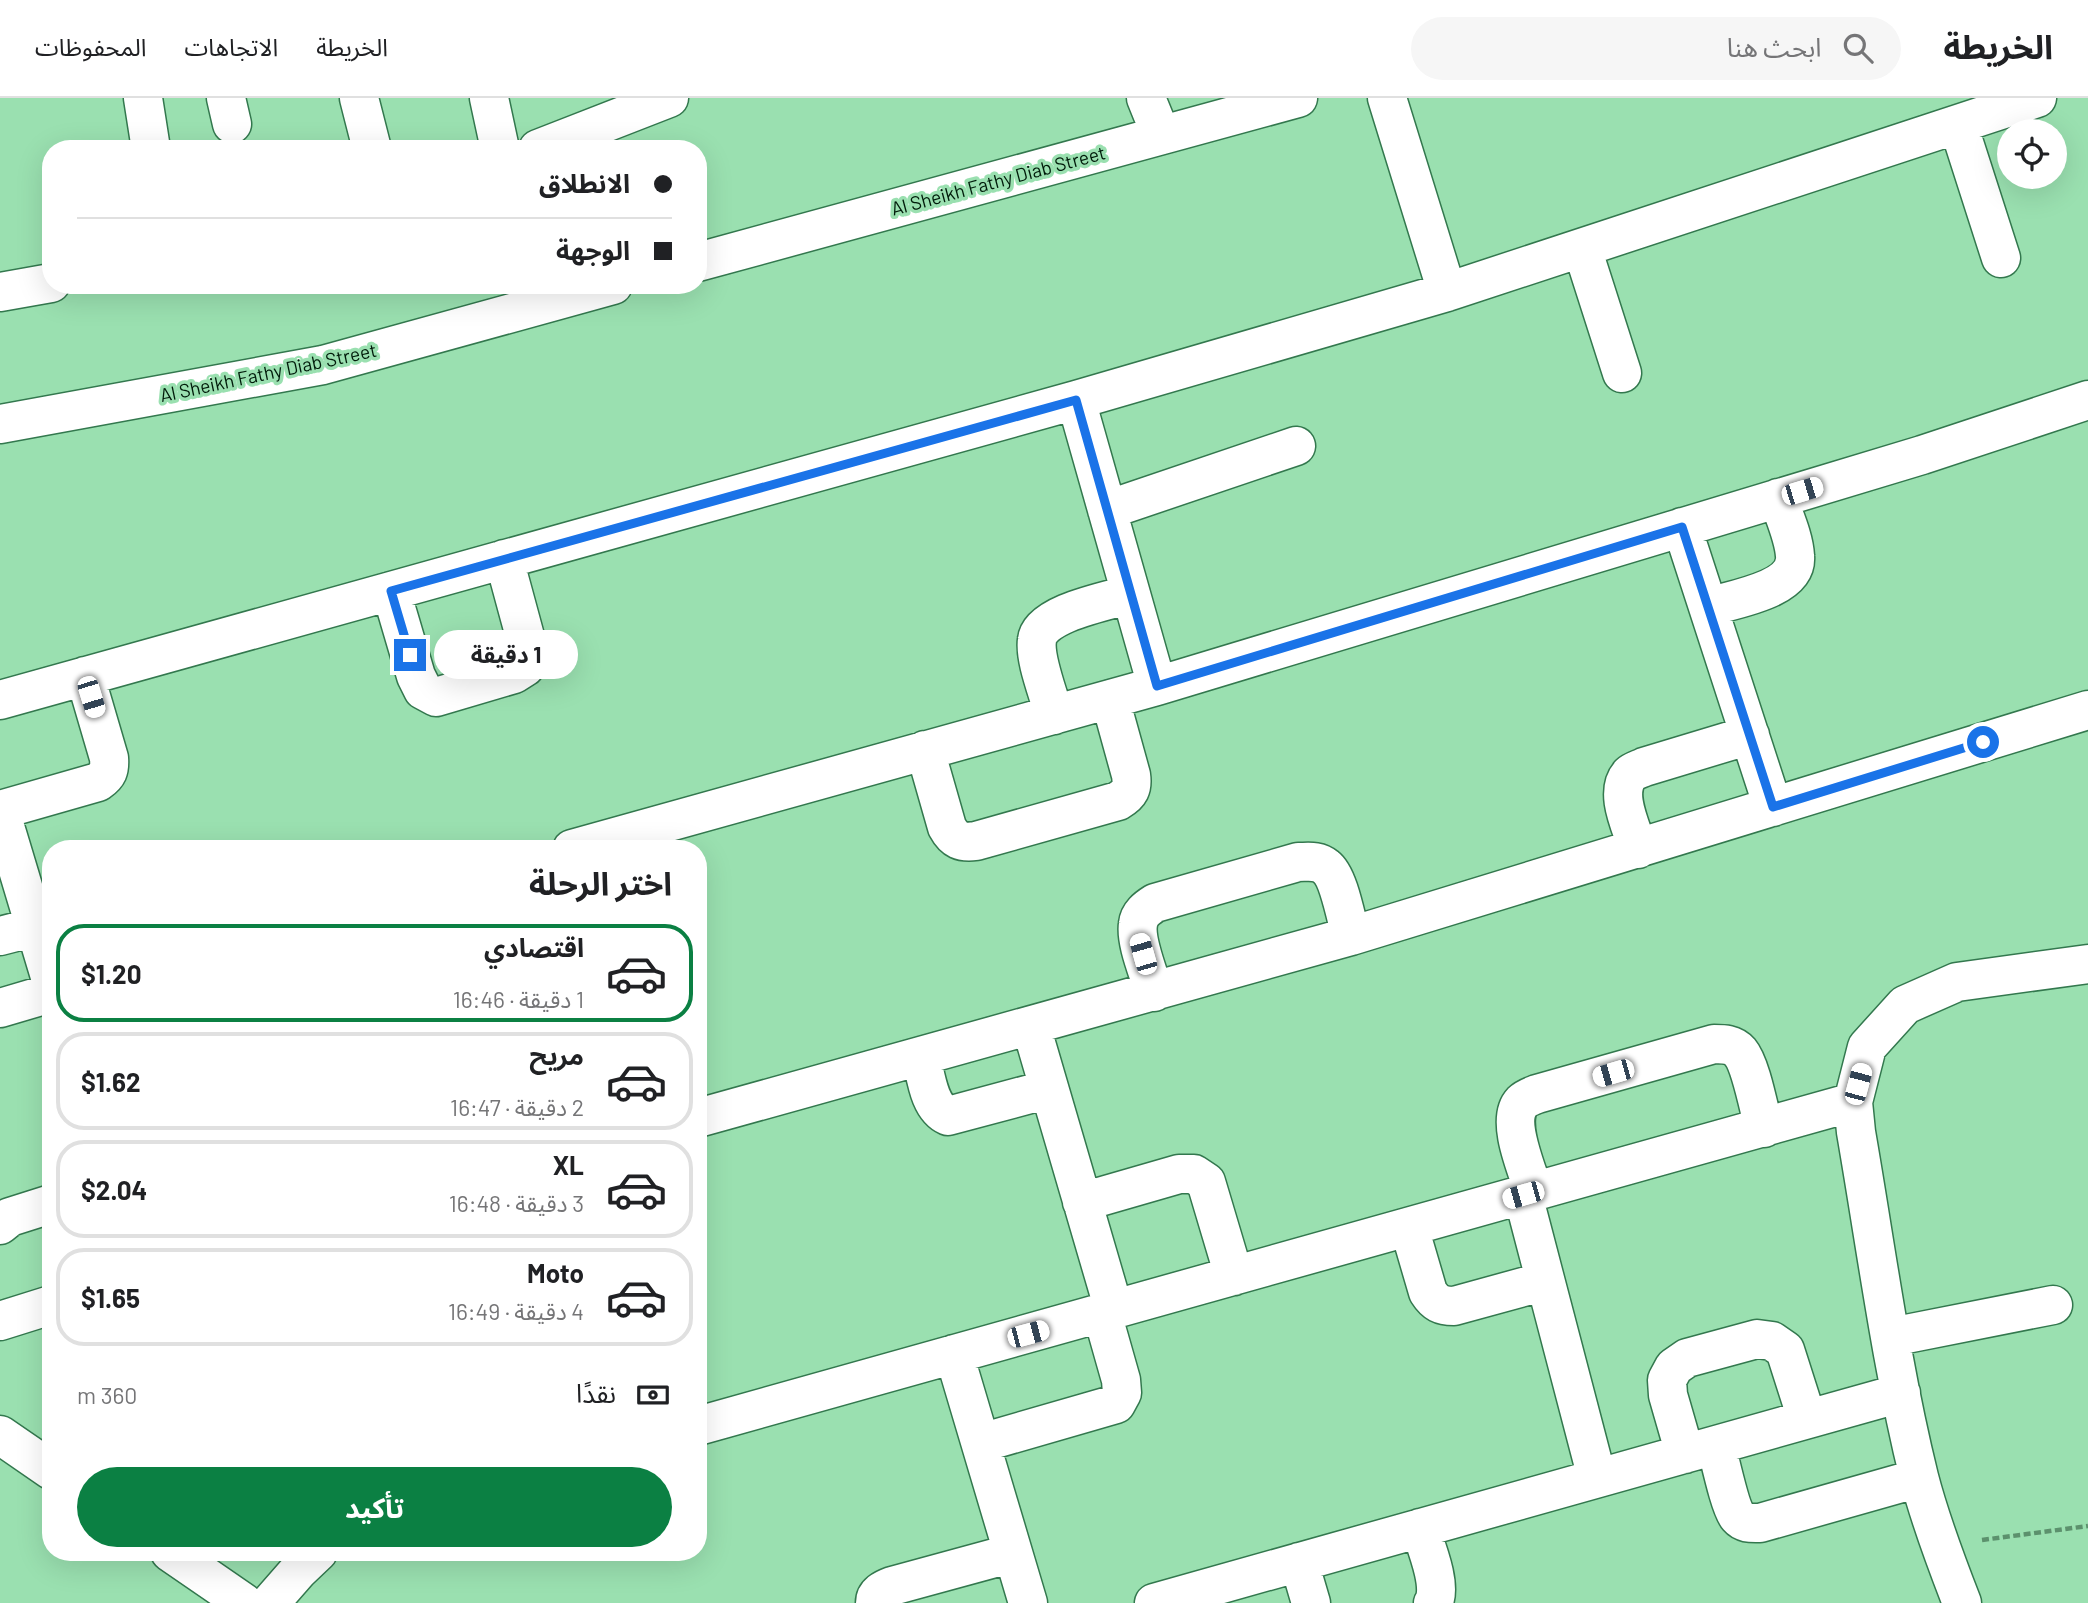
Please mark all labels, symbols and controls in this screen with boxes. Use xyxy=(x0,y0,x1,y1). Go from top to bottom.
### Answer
search box xyxy=(1411,17,1901,80)
text: الخريطة xyxy=(1943,26,2053,66)
icon: search xyxy=(1839,29,1877,67)
text: ابحث هنا xyxy=(1727,31,1821,62)
text: المحفوظات xyxy=(35,32,146,61)
text: الاتجاهات xyxy=(184,32,278,61)
text: الخريطة xyxy=(316,32,388,61)
map controls xyxy=(1997,119,2067,189)
button: locate xyxy=(1997,119,2067,189)
street label: Al Sheikh Fathy Diab Street xyxy=(888,140,1108,220)
text: الانطلاق xyxy=(539,167,630,198)
text: الوجهة xyxy=(556,234,630,265)
street label: Al Sheikh Fathy Diab Street xyxy=(157,338,379,406)
car xyxy=(1779,475,1826,507)
callout: 1 دقيقة xyxy=(434,630,578,680)
route end xyxy=(394,639,426,671)
text: 1 دقيقة xyxy=(471,640,541,668)
car xyxy=(75,674,108,720)
route start xyxy=(1967,726,1999,758)
text: اختر الرحلة xyxy=(529,863,672,901)
text: اقتصادي xyxy=(484,931,584,962)
car xyxy=(1128,931,1159,977)
icon: car xyxy=(605,942,668,1005)
text: $1.20 xyxy=(81,958,141,989)
text: 1 دقيقة · 16:46 xyxy=(453,985,584,1013)
text: مريح xyxy=(529,1039,584,1070)
icon: car xyxy=(605,1050,668,1113)
car xyxy=(1590,1057,1637,1089)
car xyxy=(1843,1061,1874,1107)
text: $1.62 xyxy=(81,1066,141,1097)
text: 2 دقيقة · 16:47 xyxy=(450,1093,584,1121)
text: XL xyxy=(553,1149,584,1180)
icon: car xyxy=(605,1158,668,1221)
text: $2.04 xyxy=(81,1174,147,1205)
car xyxy=(1500,1179,1547,1211)
text: 3 دقيقة · 16:48 xyxy=(449,1189,584,1217)
text: Moto xyxy=(527,1257,584,1288)
icon: car xyxy=(605,1266,668,1329)
text: $1.65 xyxy=(81,1282,140,1313)
text: 4 دقيقة · 16:49 xyxy=(448,1297,584,1325)
car xyxy=(1005,1318,1052,1350)
icon: cash xyxy=(634,1376,672,1414)
text: نقدًا xyxy=(576,1377,616,1408)
text: 360 m xyxy=(77,1381,137,1409)
button: تأكيد xyxy=(77,1467,672,1547)

